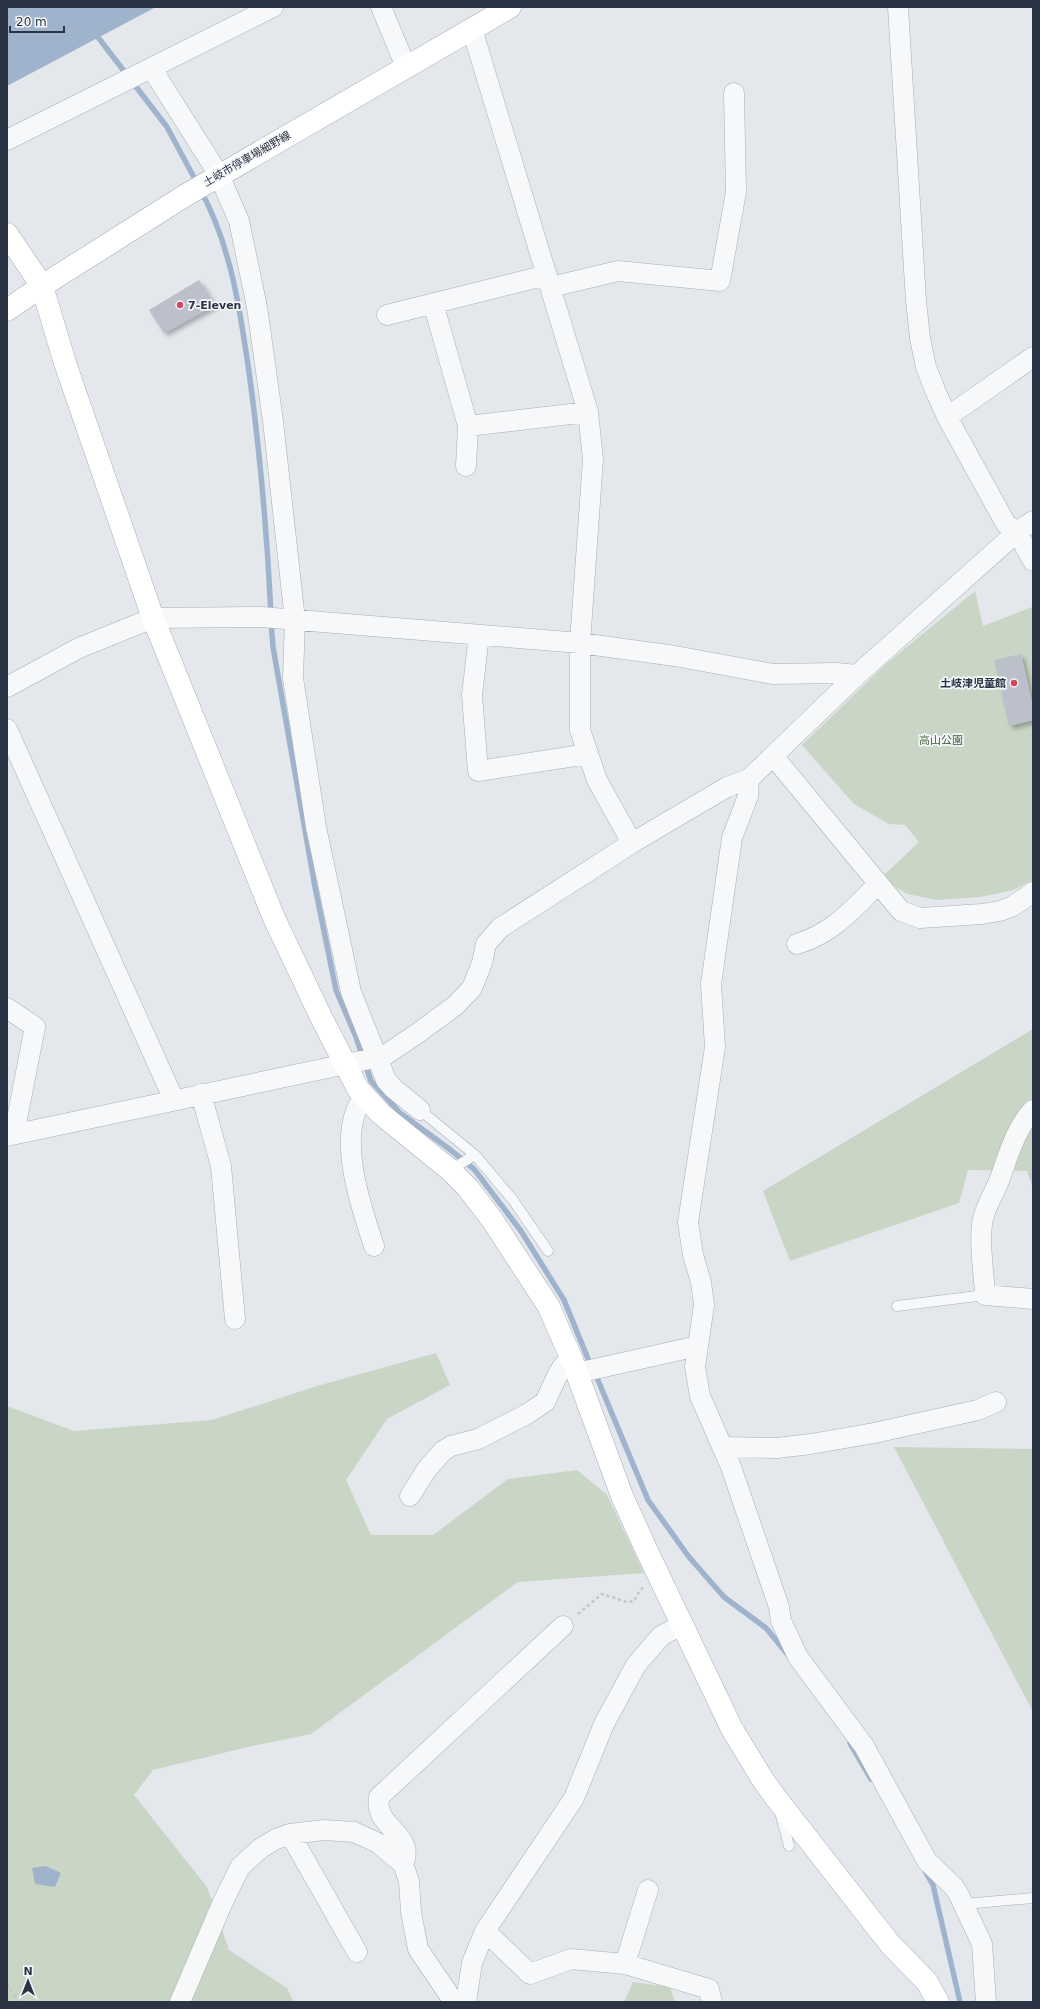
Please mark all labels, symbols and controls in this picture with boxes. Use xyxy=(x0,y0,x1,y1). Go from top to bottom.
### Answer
scale bar xyxy=(10,8,64,34)
text: 20 m xyxy=(16,15,47,29)
street label: 土岐市停車場細野線 xyxy=(201,129,293,189)
place label: 7-Eleven xyxy=(188,299,241,312)
marker: 7-Eleven xyxy=(175,300,185,310)
place label: 土岐津児童館 xyxy=(940,677,1006,690)
marker: 土岐津児童館 xyxy=(1009,678,1019,688)
park label: 高山公園 xyxy=(919,734,963,747)
north arrow xyxy=(8,1961,48,2001)
text: N xyxy=(23,1965,33,1978)

